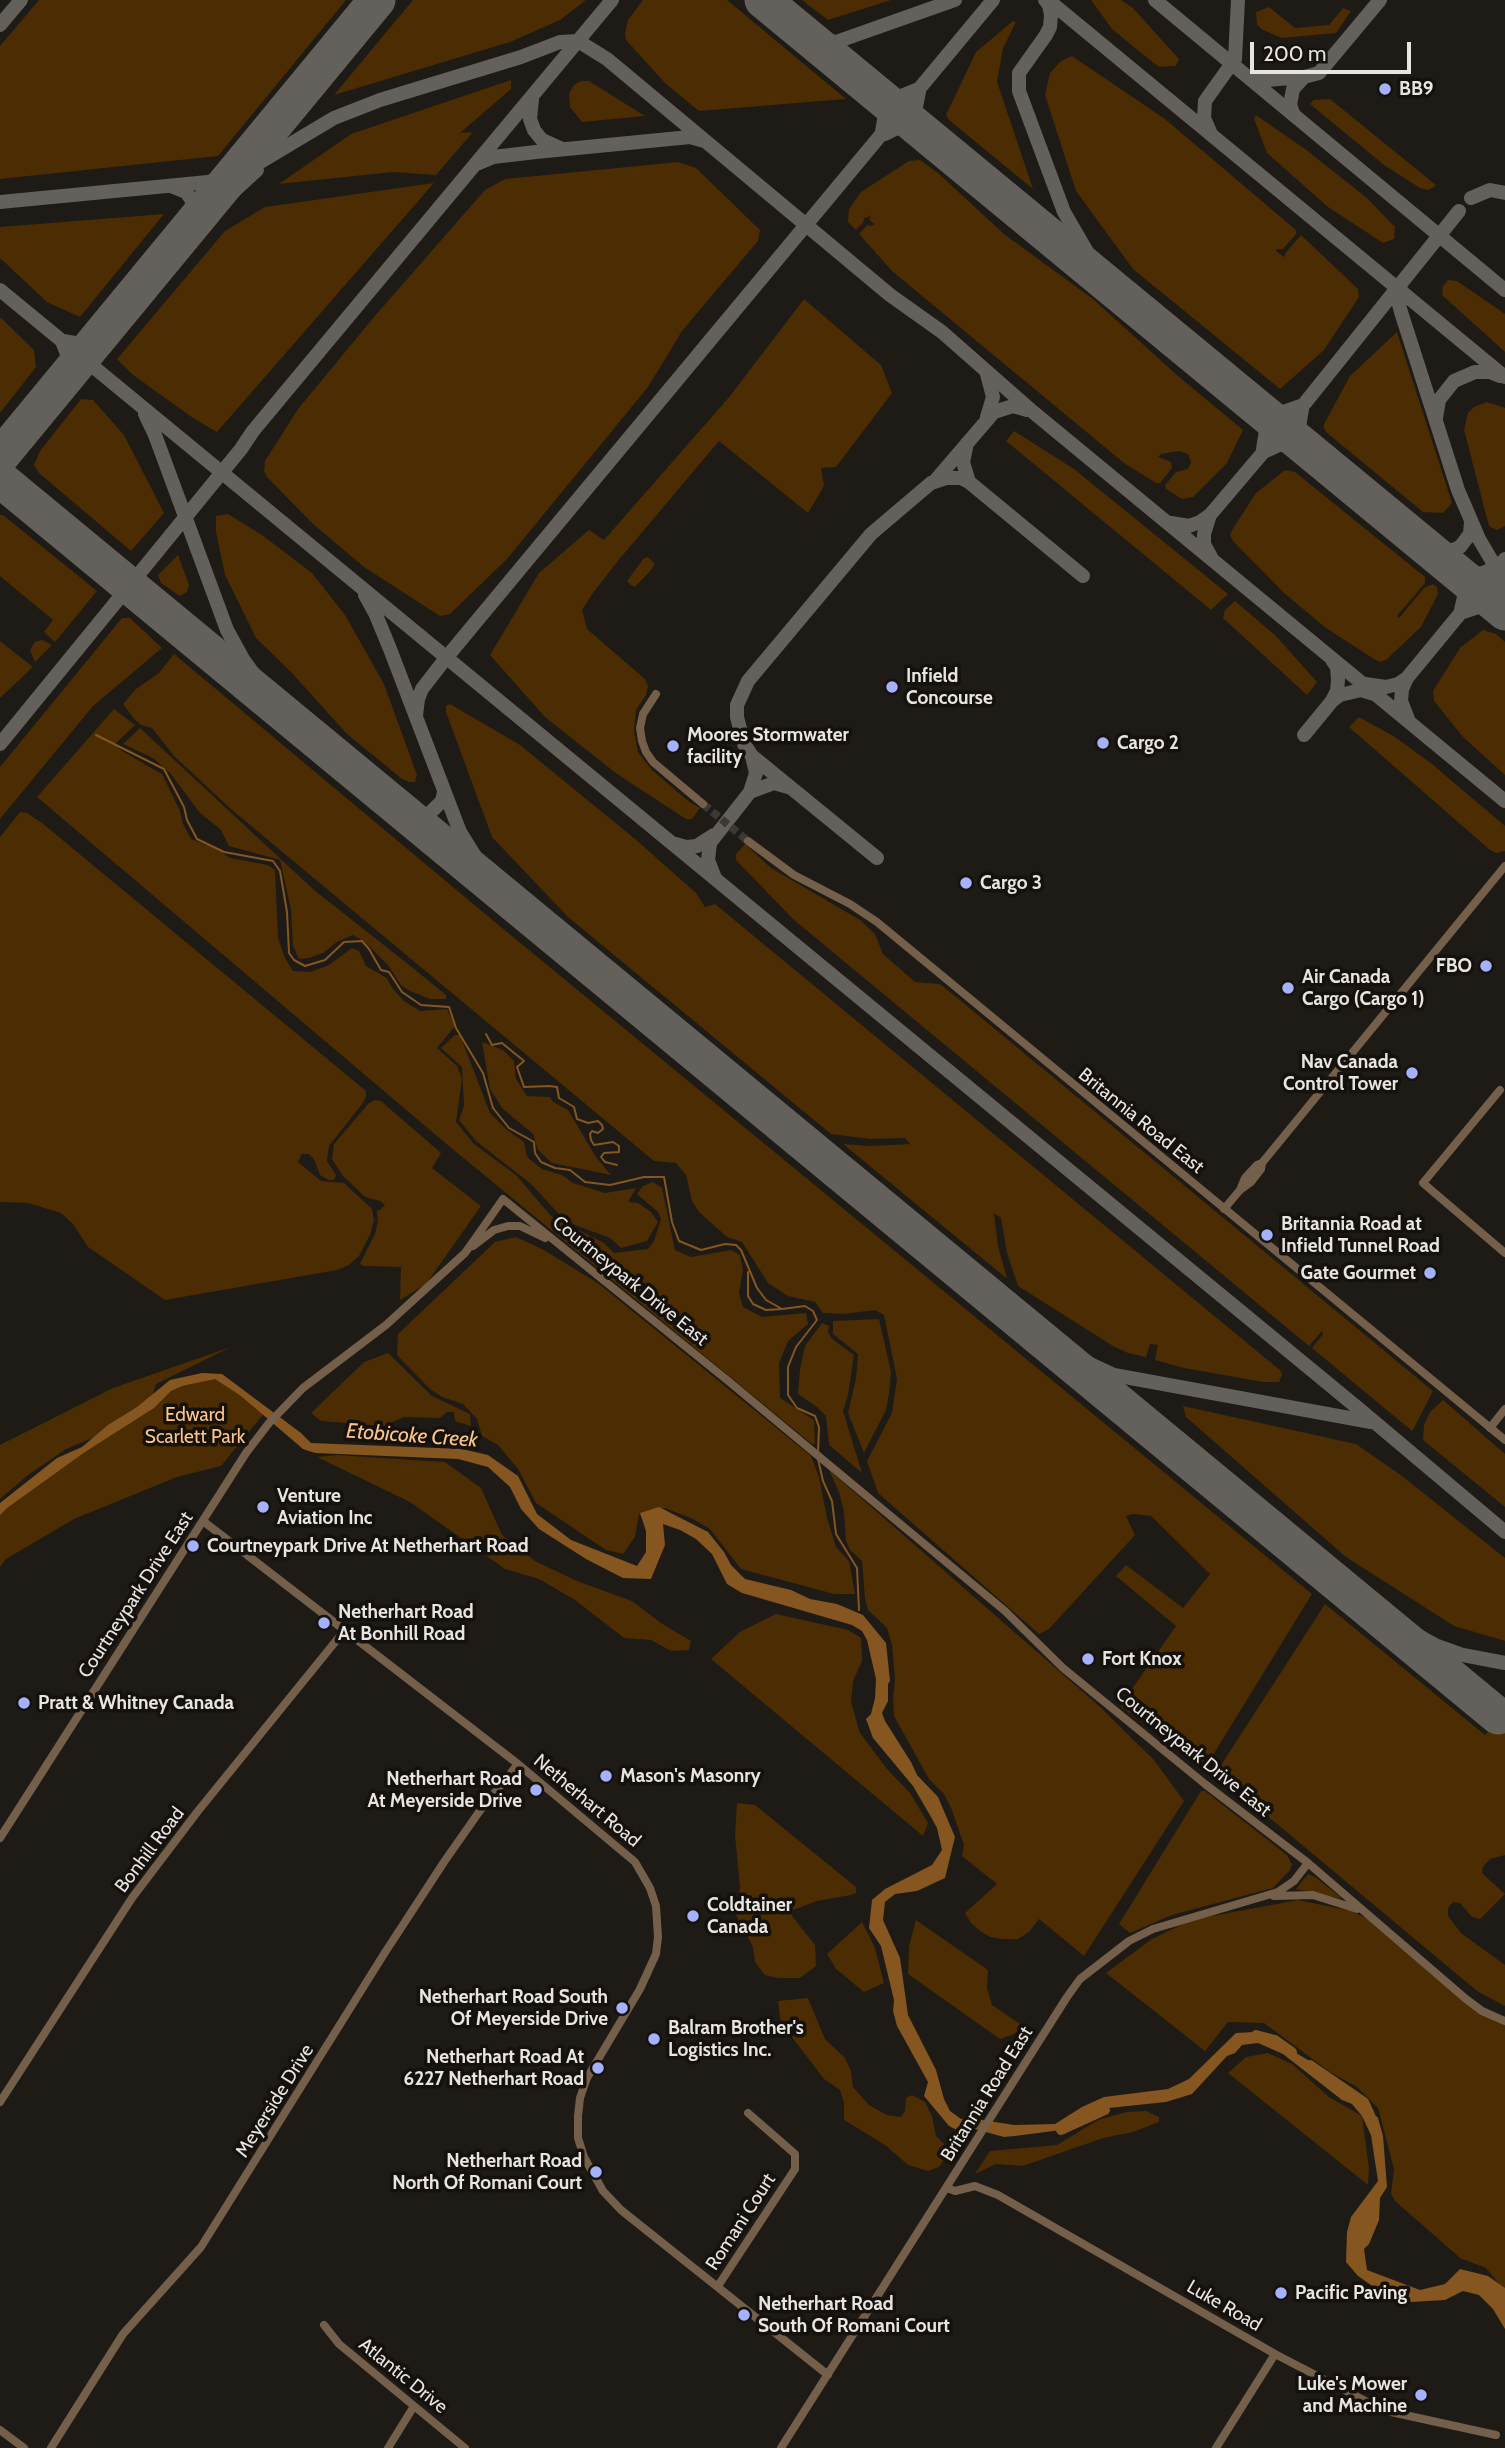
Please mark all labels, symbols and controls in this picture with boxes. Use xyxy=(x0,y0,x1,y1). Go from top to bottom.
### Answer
scale bar xyxy=(1253,28,1414,72)
text: 200 m xyxy=(1263,41,1326,66)
place label: BB9 xyxy=(1399,78,1433,100)
marker: BB9 xyxy=(1377,81,1393,97)
place label: Infield Concourse xyxy=(906,665,993,709)
marker: Infield Concourse xyxy=(884,679,900,695)
place label: Moores Stormwater facility xyxy=(687,724,849,768)
place label: Cargo 2 xyxy=(1117,732,1179,754)
marker: Cargo 2 xyxy=(1095,735,1111,751)
marker: Moores Stormwater facility xyxy=(665,738,681,754)
place label: Cargo 3 xyxy=(980,872,1042,894)
marker: Cargo 3 xyxy=(958,875,974,891)
place label: FBO xyxy=(1436,955,1472,977)
marker: FBO xyxy=(1478,958,1494,974)
place label: Air Canada Cargo (Cargo 1) xyxy=(1302,966,1424,1010)
marker: Air Canada Cargo (Cargo 1) xyxy=(1280,980,1296,996)
place label: Nav Canada Control Tower xyxy=(1283,1051,1398,1095)
street label: Britannia Road East xyxy=(1074,1063,1208,1179)
marker: Nav Canada Control Tower xyxy=(1404,1065,1420,1081)
street label: Courtneypark Drive East xyxy=(548,1211,712,1351)
place label: Britannia Road at Infield Tunnel Road xyxy=(1281,1213,1440,1257)
marker: Britannia Road at Infield Tunnel Road xyxy=(1259,1227,1275,1243)
place label: Gate Gourmet xyxy=(1301,1262,1416,1284)
marker: Gate Gourmet xyxy=(1422,1265,1438,1281)
park label: Edward Scarlett Park xyxy=(145,1404,245,1448)
water label: Etobicoke Creek xyxy=(345,1419,479,1453)
place label: Venture Aviation Inc xyxy=(277,1485,373,1529)
marker: Venture Aviation Inc xyxy=(255,1499,271,1515)
street label: Courtneypark Drive East xyxy=(74,1508,198,1682)
place label: Courtneypark Drive At Netherhart Road xyxy=(207,1535,529,1557)
marker: Courtneypark Drive At Netherhart Road xyxy=(185,1538,201,1554)
place label: Netherhart Road At Bonhill Road xyxy=(338,1601,474,1645)
marker: Netherhart Road At Bonhill Road xyxy=(316,1615,332,1631)
place label: Fort Knox xyxy=(1102,1648,1181,1670)
marker: Fort Knox xyxy=(1080,1651,1096,1667)
street label: Courtneypark Drive East xyxy=(1111,1682,1275,1822)
place label: Pratt & Whitney Canada xyxy=(38,1692,234,1714)
marker: Pratt & Whitney Canada xyxy=(16,1695,32,1711)
street label: Netherhart Road xyxy=(529,1750,645,1852)
place label: Mason's Masonry xyxy=(620,1765,761,1787)
place label: Netherhart Road At Meyerside Drive xyxy=(368,1768,522,1812)
marker: Mason's Masonry xyxy=(598,1768,614,1784)
marker: Netherhart Road At Meyerside Drive xyxy=(528,1782,544,1798)
street label: Bonhill Road xyxy=(110,1803,190,1897)
place label: Coldtainer Canada xyxy=(707,1894,792,1938)
marker: Coldtainer Canada xyxy=(685,1908,701,1924)
place label: Netherhart Road South Of Meyerside Drive xyxy=(419,1986,608,2030)
marker: Netherhart Road South Of Meyerside Drive xyxy=(614,2000,630,2016)
place label: Balram Brother's Logistics Inc. xyxy=(668,2017,804,2061)
street label: Britannia Road East xyxy=(936,2022,1038,2166)
marker: Balram Brother's Logistics Inc. xyxy=(646,2031,662,2047)
street label: Meyerside Drive xyxy=(231,2040,319,2162)
place label: Netherhart Road At 6227 Netherhart Road xyxy=(404,2046,584,2090)
marker: Netherhart Road At 6227 Netherhart Road xyxy=(590,2060,606,2076)
place label: Netherhart Road North Of Romani Court xyxy=(392,2150,582,2194)
marker: Netherhart Road North Of Romani Court xyxy=(588,2164,604,2180)
street label: Romani Court xyxy=(701,2169,781,2275)
street label: Luke Road xyxy=(1183,2275,1265,2337)
place label: Pacific Paving xyxy=(1295,2282,1407,2304)
marker: Pacific Paving xyxy=(1273,2285,1289,2301)
place label: Netherhart Road South Of Romani Court xyxy=(758,2293,950,2337)
marker: Netherhart Road South Of Romani Court xyxy=(736,2307,752,2323)
street label: Atlantic Drive xyxy=(354,2333,452,2419)
place label: Luke's Mower and Machine xyxy=(1297,2373,1407,2417)
marker: Luke's Mower and Machine xyxy=(1413,2387,1429,2403)

